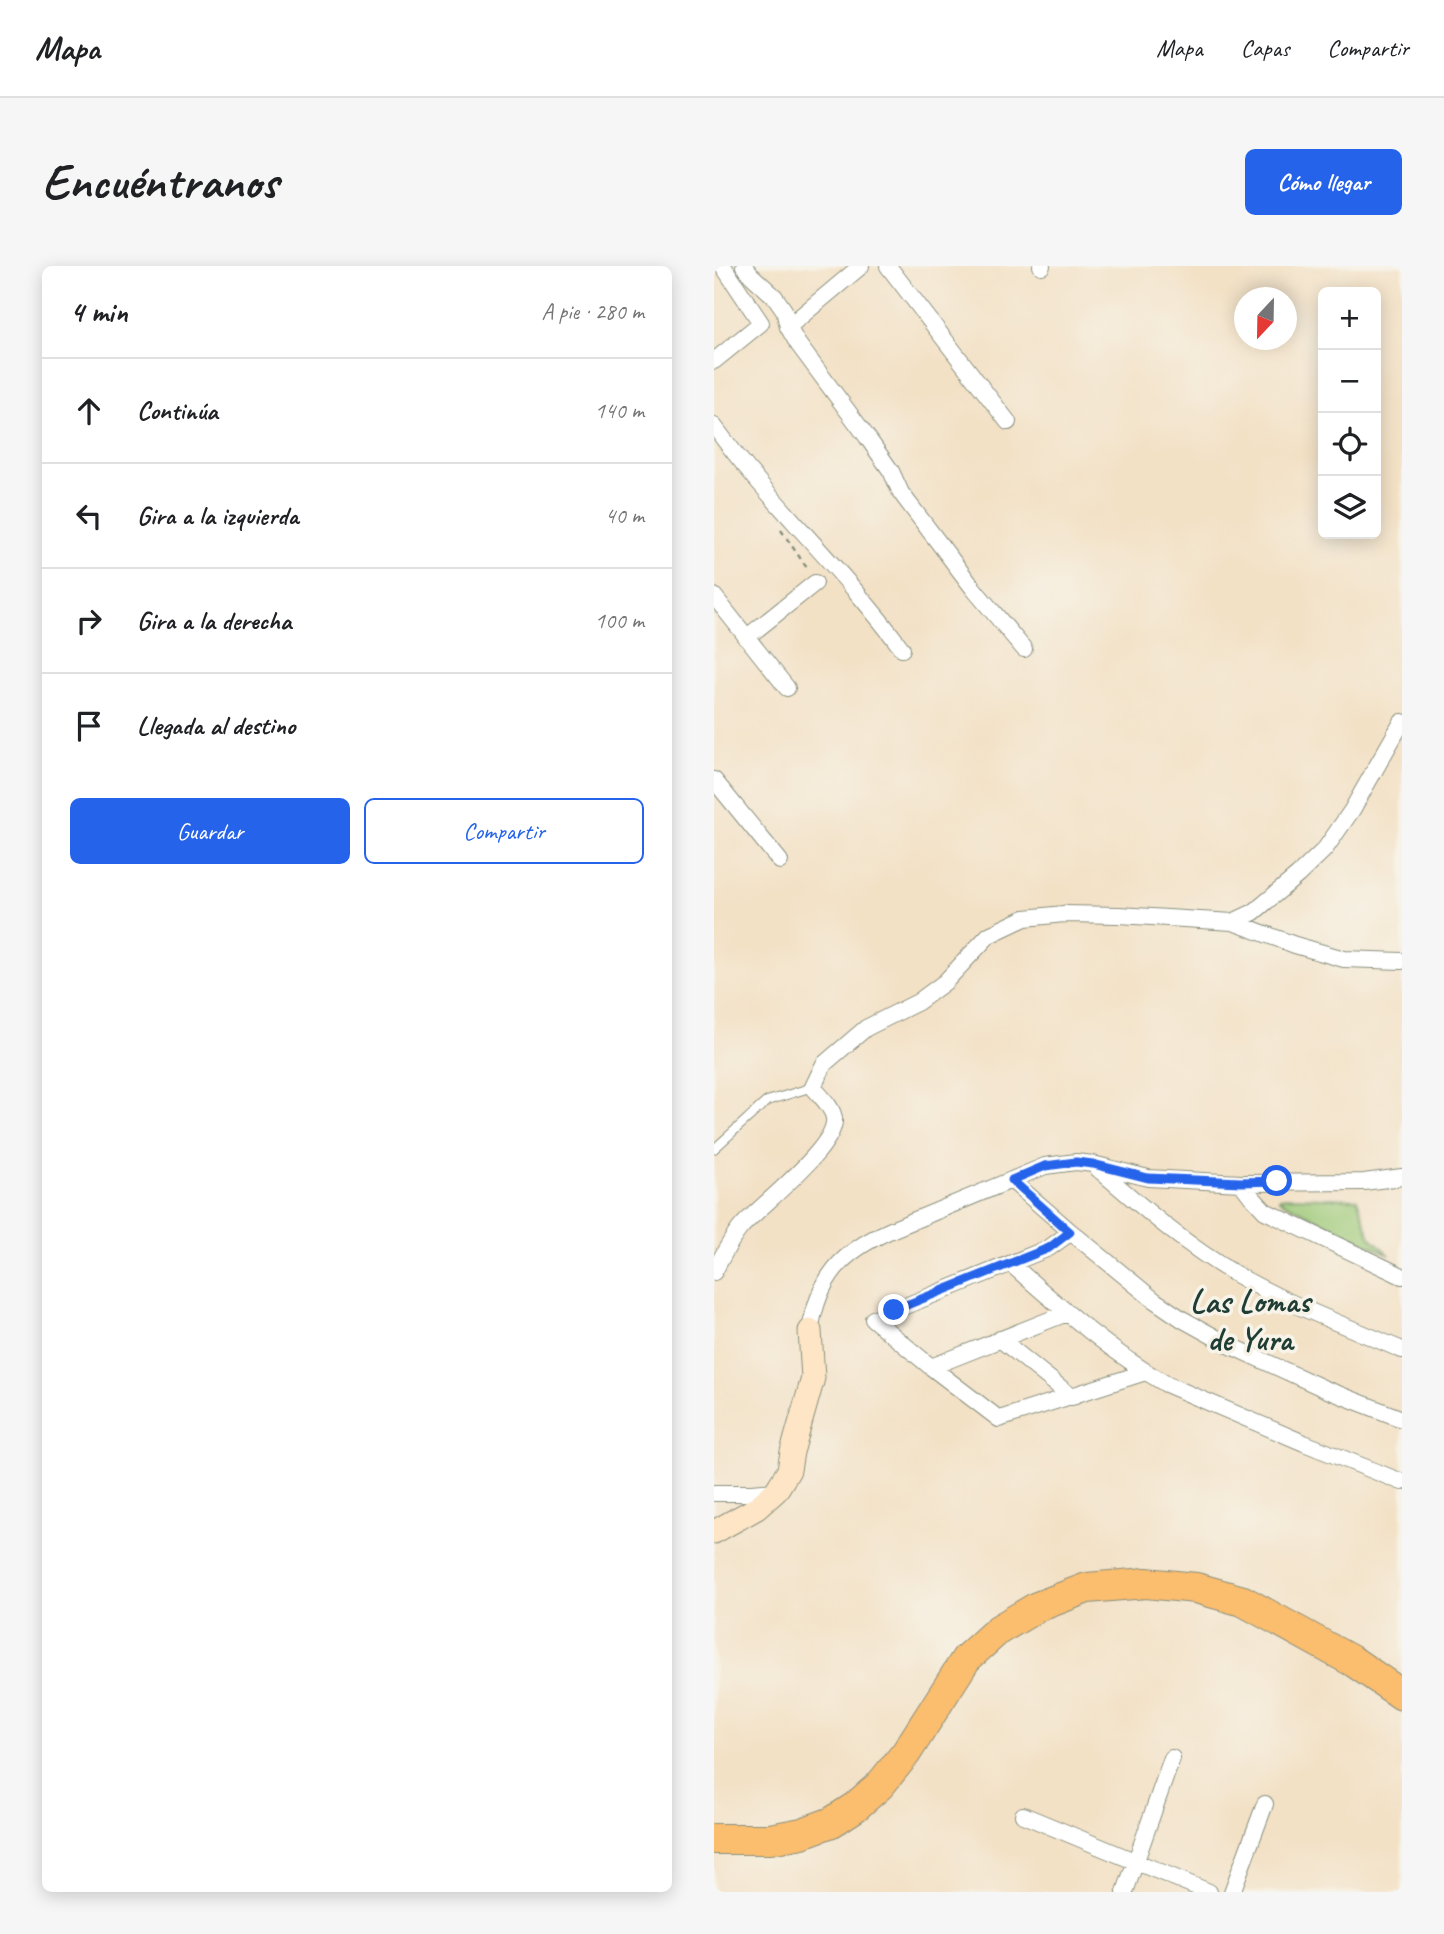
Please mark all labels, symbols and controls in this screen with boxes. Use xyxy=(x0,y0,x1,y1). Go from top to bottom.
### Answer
text: Mapa xyxy=(35,27,100,69)
text: Mapa xyxy=(1156,33,1203,63)
text: Capas xyxy=(1241,33,1289,63)
text: Compartir xyxy=(1327,33,1409,63)
button: Cómo llegar xyxy=(1245,149,1402,215)
text: Encuéntranos xyxy=(42,151,278,213)
north arrow xyxy=(1234,287,1297,350)
map controls xyxy=(1318,287,1381,539)
button: + xyxy=(1318,287,1381,350)
text: 4 min xyxy=(70,293,127,331)
text: A pie · 280 m xyxy=(541,297,644,326)
button: − xyxy=(1318,350,1381,413)
icon: ahead xyxy=(70,392,108,430)
text: Continúa xyxy=(137,394,218,427)
text: 140 m xyxy=(595,396,644,425)
button: locate xyxy=(1318,413,1381,476)
button: layers xyxy=(1318,476,1381,539)
icon: left xyxy=(70,497,108,535)
text: Gira a la izquierda xyxy=(137,499,298,532)
text: 40 m xyxy=(605,501,644,530)
icon: right xyxy=(70,602,108,640)
text: Gira a la derecha xyxy=(137,604,291,637)
text: 100 m xyxy=(595,606,644,635)
icon: arrive xyxy=(70,707,108,745)
text: Llegada al destino xyxy=(137,709,295,742)
button: Guardar xyxy=(70,798,350,864)
button: Compartir xyxy=(364,798,644,864)
route start xyxy=(1261,1165,1292,1196)
district label: Las Lomas de Yura xyxy=(1190,1280,1313,1360)
route end xyxy=(878,1294,909,1325)

